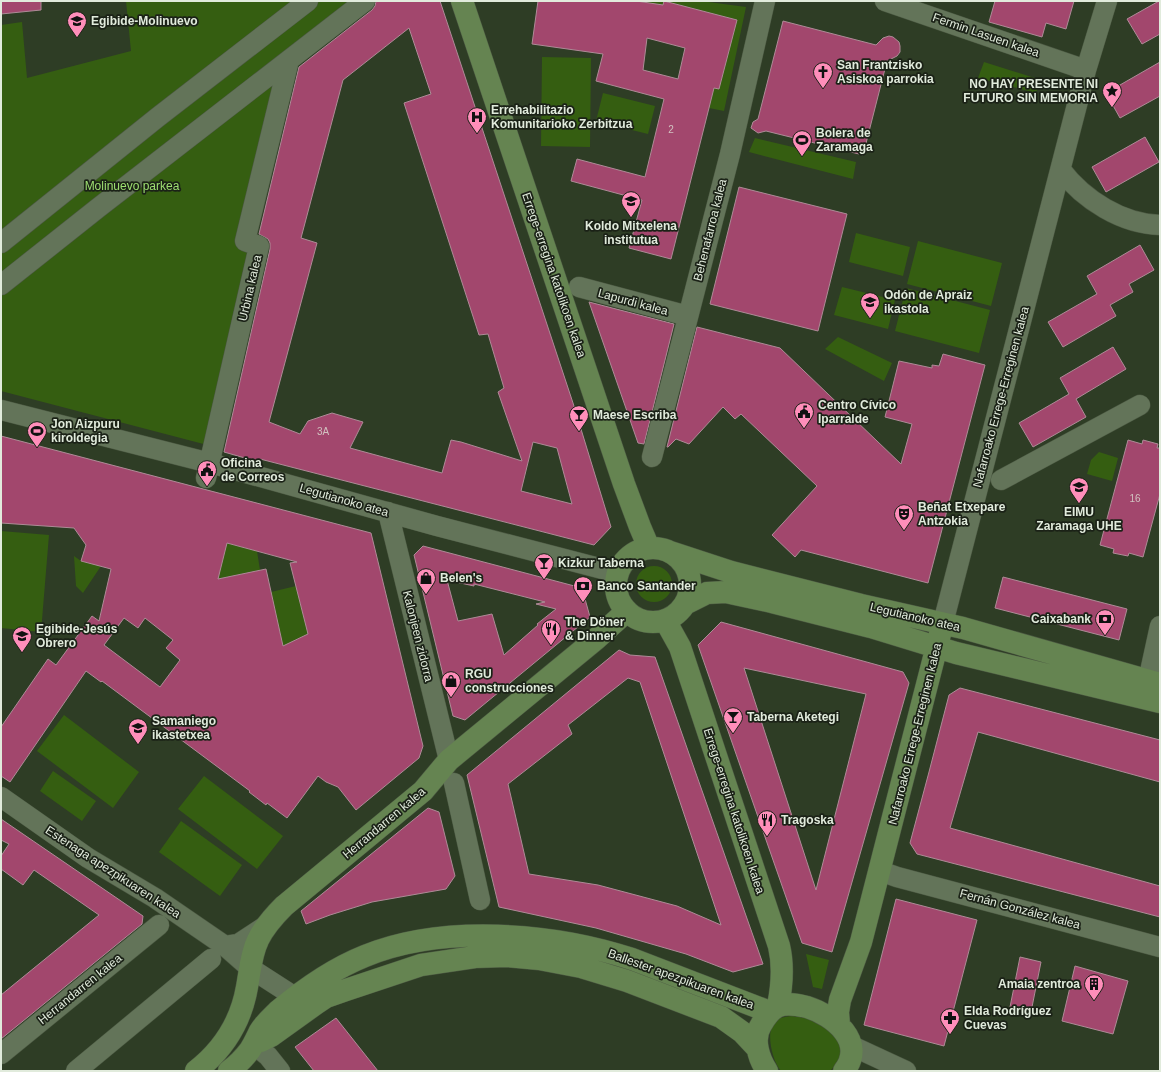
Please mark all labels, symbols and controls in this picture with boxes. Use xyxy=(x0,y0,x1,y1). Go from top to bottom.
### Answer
school or university icon: Egibide-Molinuevo xyxy=(66,10,88,38)
street label: Fermin Lasuen kalea xyxy=(931,10,1042,60)
place label: Egibide-Molinuevo xyxy=(91,14,198,28)
place label: San Frantzisko Asiskoa parrokia xyxy=(837,58,934,86)
church icon: San Frantzisko Asiskoa parrokia xyxy=(812,61,834,89)
place label: NO HAY PRESENTE NI FUTURO SIN MEMORIA xyxy=(963,77,1098,105)
place icon: NO HAY PRESENTE NI FUTURO SIN MEMORIA xyxy=(1101,80,1123,108)
place label: Errehabilitazio Komunitarioko Zerbitzua xyxy=(491,103,633,131)
hospital icon: Errehabilitazio Komunitarioko Zerbitzua xyxy=(466,106,488,134)
house number: 2 xyxy=(668,124,674,135)
place label: Bolera de Zaramaga xyxy=(816,126,873,154)
sports icon: Bolera de Zaramaga xyxy=(791,129,813,157)
street label: Behenafarroa kalea xyxy=(691,177,730,283)
park label: Molinuevo parkea xyxy=(85,179,180,193)
school or university icon: Koldo Mitxelena institutua xyxy=(620,190,642,218)
street label: Errege-erregina katolikoen kalea xyxy=(519,191,589,360)
place label: Koldo Mitxelena institutua xyxy=(585,219,677,247)
street label: Urbina kalea xyxy=(236,253,264,322)
street label: Lapurdi kalea xyxy=(596,286,670,318)
place label: Odón de Apraiz ikastola xyxy=(884,288,972,316)
school or university icon: Odón de Apraiz ikastola xyxy=(859,291,881,319)
street label: Nafarroako Errege-Erreginen kalea xyxy=(970,305,1032,489)
place label: Centro Cívico Iparralde xyxy=(818,398,896,426)
public building icon: Centro Cívico Iparralde xyxy=(793,401,815,429)
bar icon: Maese Escriba xyxy=(568,404,590,432)
place label: Maese Escriba xyxy=(593,408,677,422)
place label: Jon Aizpuru kiroldegia xyxy=(51,417,120,445)
sports icon: Jon Aizpuru kiroldegia xyxy=(26,420,48,448)
house number: 3A xyxy=(317,426,329,437)
place label: Oficina de Correos xyxy=(221,456,285,484)
public building icon: Oficina de Correos xyxy=(196,459,218,487)
school or university icon: EIMU Zaramaga UHE xyxy=(1068,476,1090,504)
street label: Legutianoko atea xyxy=(298,481,390,520)
house number: 16 xyxy=(1129,493,1141,504)
place label: Beñat Etxepare Antzokia xyxy=(918,500,1006,528)
theatre icon: Beñat Etxepare Antzokia xyxy=(893,503,915,531)
place label: EIMU Zaramaga UHE xyxy=(1036,505,1122,533)
bar icon: Kizkur Taberna xyxy=(533,552,555,580)
place label: Kizkur Taberna xyxy=(558,556,644,570)
shop icon: Belen's xyxy=(415,567,437,595)
place label: Belen's xyxy=(440,571,483,585)
bank icon: Banco Santander xyxy=(572,575,594,603)
place label: Banco Santander xyxy=(597,579,696,593)
street label: Kalonjeen zidorra xyxy=(400,589,436,683)
street label: Legutianoko atea xyxy=(869,600,962,634)
bank icon: Caixabank xyxy=(1094,608,1116,636)
place label: Caixabank xyxy=(1031,612,1091,626)
place label: The Döner & Dinner xyxy=(565,615,625,643)
restaurant icon: The Döner & Dinner xyxy=(540,618,562,646)
place label: Egibide-Jesús Obrero xyxy=(36,622,118,650)
school or university icon: Egibide-Jesús Obrero xyxy=(11,625,33,653)
street label: Nafarroako Errege-Erreginen kalea xyxy=(886,641,944,826)
place label: RGU construcciones xyxy=(465,667,554,695)
shop icon: RGU construcciones xyxy=(440,670,462,698)
bar icon: Taberna Aketegi xyxy=(722,706,744,734)
place label: Taberna Aketegi xyxy=(747,710,839,724)
place label: Samaniego ikastetxea xyxy=(152,714,216,742)
school or university icon: Samaniego ikastetxea xyxy=(127,717,149,745)
street label: Errege-erregina katolikoen kalea xyxy=(701,726,768,896)
street label: Herrandarren kalea xyxy=(340,784,428,862)
restaurant icon: Tragoska xyxy=(756,809,778,837)
place label: Tragoska xyxy=(781,813,834,827)
street label: Estenaga apezpikuaren kalea xyxy=(43,823,183,921)
street label: Fernán González kalea xyxy=(958,886,1082,932)
street label: Ballester apezpikuaren kalea xyxy=(606,946,756,1012)
street label: Herrandarren kalea xyxy=(35,951,125,1027)
building icon: Amaia zentroa xyxy=(1083,973,1105,1001)
place label: Amaia zentroa xyxy=(998,977,1080,991)
place label: Elda Rodríguez Cuevas xyxy=(964,1004,1051,1032)
pharmacy icon: Elda Rodríguez Cuevas xyxy=(939,1007,961,1035)

